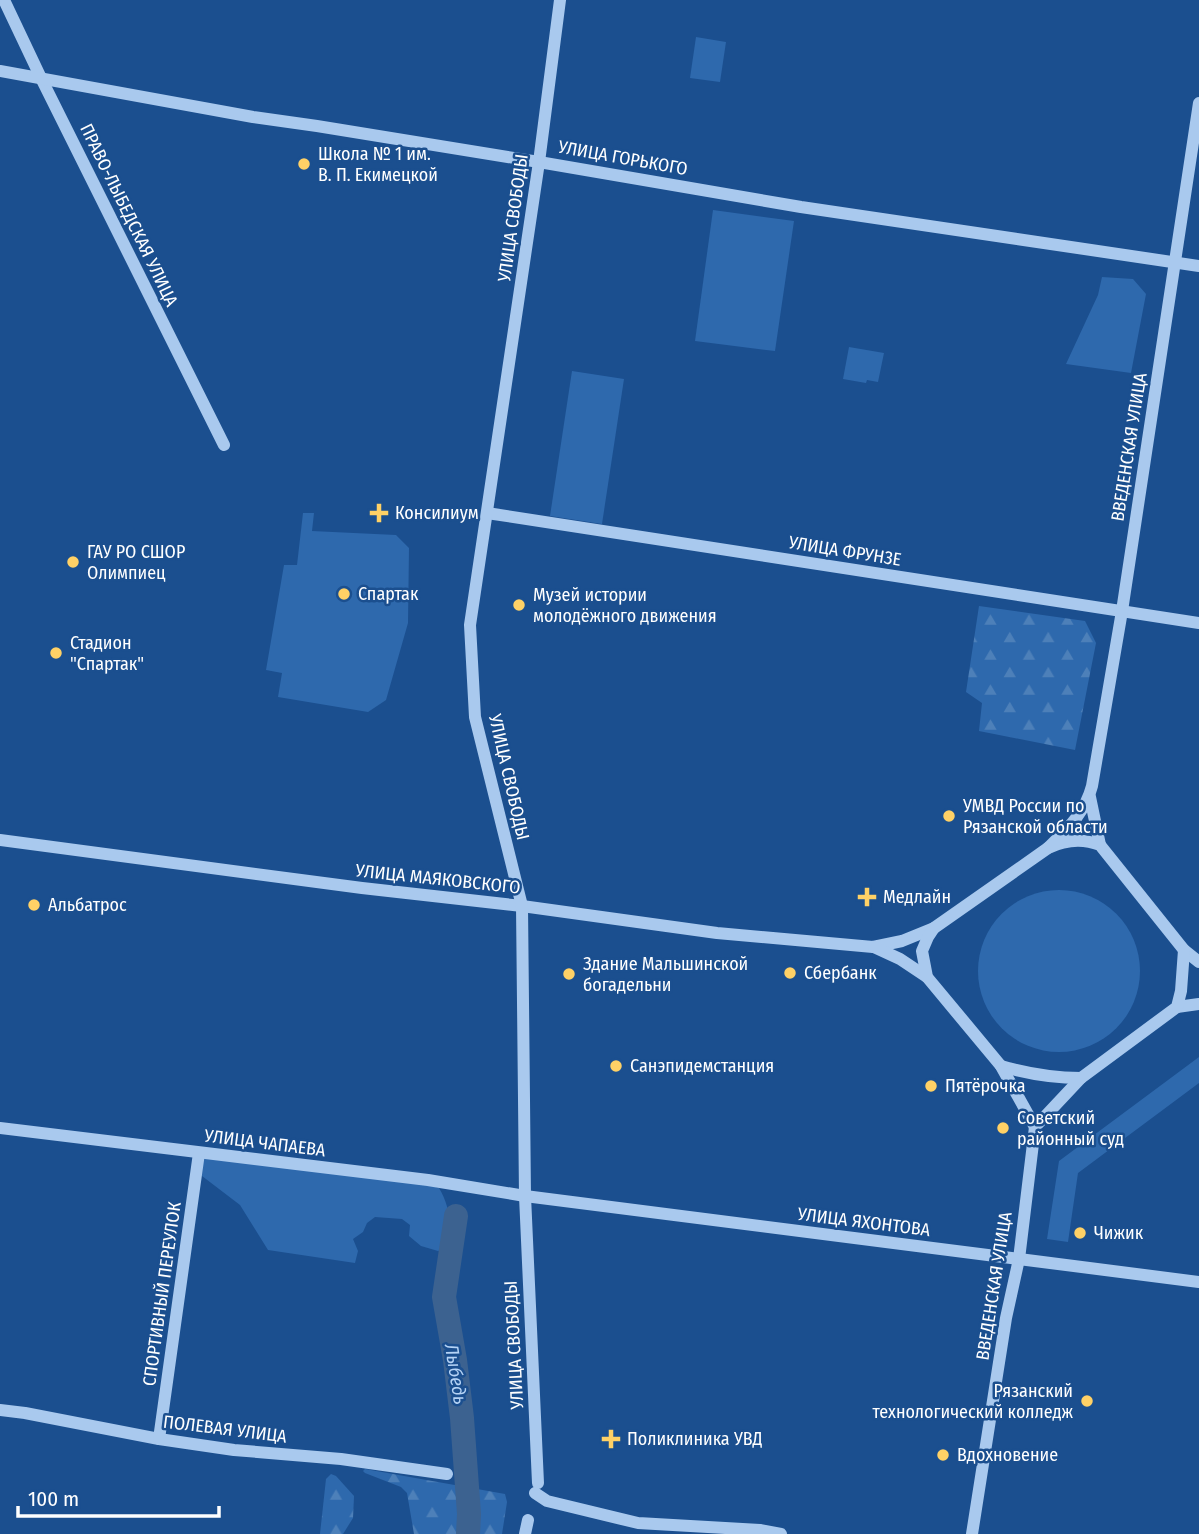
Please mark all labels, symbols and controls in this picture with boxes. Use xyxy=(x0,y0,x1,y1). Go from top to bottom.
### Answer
street label: ПРАВО-ЛЫБЕДСКАЯ УЛИЦА xyxy=(75,120,183,310)
street label: УЛИЦА ГОРЬКОГО xyxy=(556,136,689,180)
place label: Школа № 1 им. В. П. Екимецкой xyxy=(318,143,438,186)
street label: УЛИЦА СВОБОДЫ xyxy=(493,153,533,284)
marker: Школа № 1 им. В. П. Екимецкой xyxy=(296,156,312,172)
street label: ВВЕДЕНСКАЯ УЛИЦА xyxy=(1106,371,1152,523)
place label: Консилиум xyxy=(395,502,479,524)
marker: Консилиум xyxy=(369,503,389,523)
street label: УЛИЦА ФРУНЗЕ xyxy=(786,531,903,571)
place label: ГАУ РО СШОР Олимпиец xyxy=(87,541,185,584)
marker: ГАУ РО СШОР Олимпиец xyxy=(65,554,81,570)
place label: Спартак xyxy=(358,583,419,605)
place label: Музей истории молодёжного движения xyxy=(533,584,717,627)
marker: Спартак xyxy=(336,586,352,602)
marker: Музей истории молодёжного движения xyxy=(511,597,527,613)
place label: Стадион "Спартак" xyxy=(70,632,144,675)
marker: Стадион "Спартак" xyxy=(48,645,64,661)
street label: УЛИЦА СВОБОДЫ xyxy=(484,711,534,842)
place label: УМВД России по Рязанской области xyxy=(962,795,1108,838)
marker: УМВД России по Рязанской области xyxy=(941,808,957,824)
street label: УЛИЦА МАЯКОВСКОГО xyxy=(354,859,521,899)
place label: Медлайн xyxy=(883,886,951,908)
marker: Медлайн xyxy=(857,887,877,907)
place label: Альбатрос xyxy=(48,894,127,916)
marker: Альбатрос xyxy=(26,897,42,913)
place label: Здание Мальшинской богадельни xyxy=(583,953,748,996)
place label: Сбербанк xyxy=(804,962,877,984)
marker: Сбербанк xyxy=(782,965,798,981)
marker: Здание Мальшинской богадельни xyxy=(561,966,577,982)
place label: Санэпидемстанция xyxy=(630,1055,774,1077)
marker: Санэпидемстанция xyxy=(608,1058,624,1074)
place label: Пятёрочка xyxy=(945,1075,1026,1097)
marker: Пятёрочка xyxy=(923,1078,939,1094)
place label: Советский районный суд xyxy=(1017,1107,1124,1150)
marker: Советский районный суд xyxy=(995,1120,1011,1136)
street label: УЛИЦА ЧАПАЕВА xyxy=(202,1125,327,1161)
street label: СПОРТИВНЫЙ ПЕРЕУЛОК xyxy=(138,1200,186,1388)
street label: УЛИЦА ЯХОНТОВА xyxy=(796,1203,932,1241)
street label: ВВЕДЕНСКАЯ УЛИЦА xyxy=(971,1210,1017,1362)
place label: Чижик xyxy=(1094,1222,1144,1244)
marker: Чижик xyxy=(1072,1225,1088,1241)
street label: УЛИЦА СВОБОДЫ xyxy=(500,1280,528,1411)
water label: Лыбедь xyxy=(440,1341,472,1406)
place label: Рязанский технологический колледж xyxy=(872,1380,1073,1423)
marker: Рязанский технологический колледж xyxy=(1079,1393,1095,1409)
street label: ПОЛЕВАЯ УЛИЦА xyxy=(162,1411,289,1448)
place label: Поликлиника УВД xyxy=(627,1428,763,1450)
marker: Поликлиника УВД xyxy=(601,1429,621,1449)
place label: Вдохновение xyxy=(957,1444,1058,1466)
marker: Вдохновение xyxy=(935,1447,951,1463)
scale bar xyxy=(18,1474,219,1518)
text: 100 m xyxy=(28,1486,79,1512)

